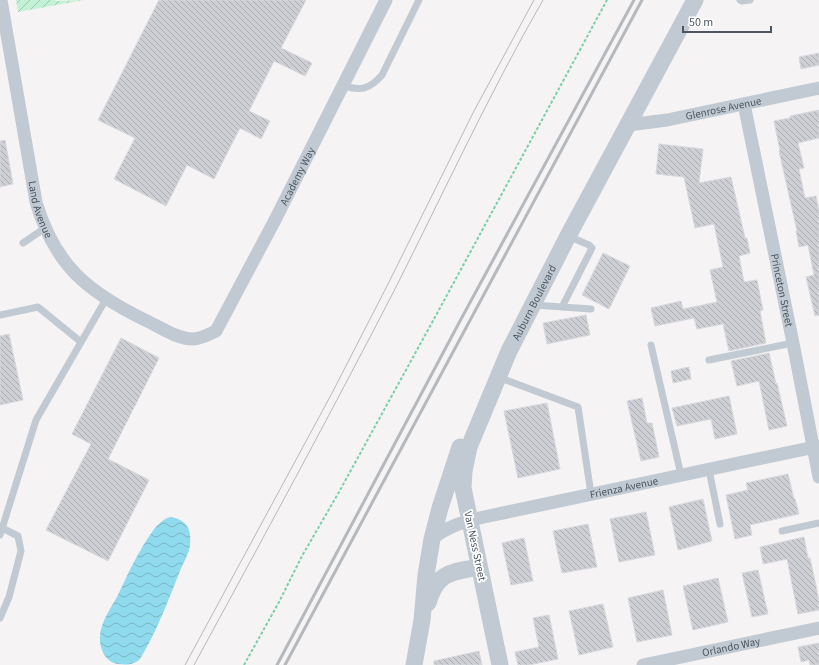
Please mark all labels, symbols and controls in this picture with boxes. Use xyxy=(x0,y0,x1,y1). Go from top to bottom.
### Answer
scale bar xyxy=(683,8,771,34)
text: 50 m xyxy=(689,14,713,31)
street label: Glenrose Avenue xyxy=(684,93,763,123)
street label: Academy Way xyxy=(276,144,318,208)
street label: Land Avenue xyxy=(25,179,57,241)
street label: Princeton Street xyxy=(767,252,797,328)
street label: Auburn Boulevard xyxy=(508,262,560,343)
street label: Frienza Avenue xyxy=(588,473,660,502)
street label: Van Ness Street xyxy=(460,510,490,582)
street label: Orlando Way xyxy=(701,633,761,660)

